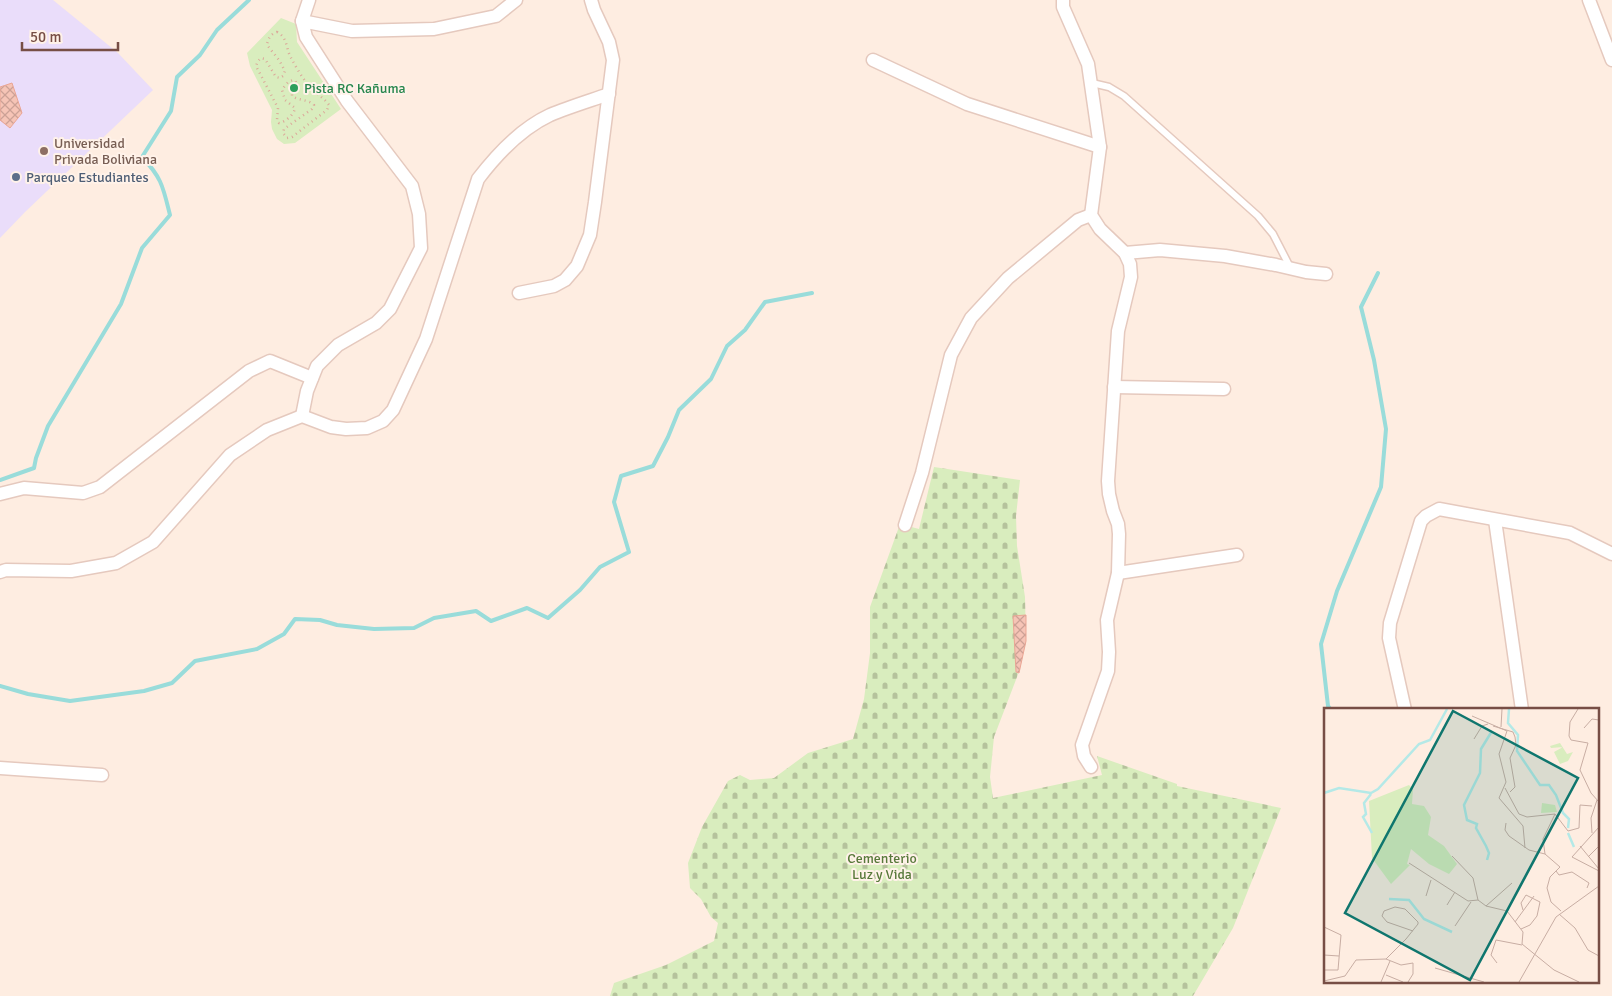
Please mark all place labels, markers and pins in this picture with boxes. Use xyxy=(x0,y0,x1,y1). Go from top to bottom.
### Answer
place label: Pista RC Kañuma xyxy=(304,80,406,97)
marker: Pista RC Kañuma xyxy=(288,82,300,94)
place label: Universidad Privada Boliviana xyxy=(54,135,157,168)
marker: Universidad Privada Boliviana xyxy=(38,145,50,157)
place label: Parqueo Estudiantes xyxy=(26,169,149,186)
marker: Parqueo Estudiantes xyxy=(10,171,22,183)

